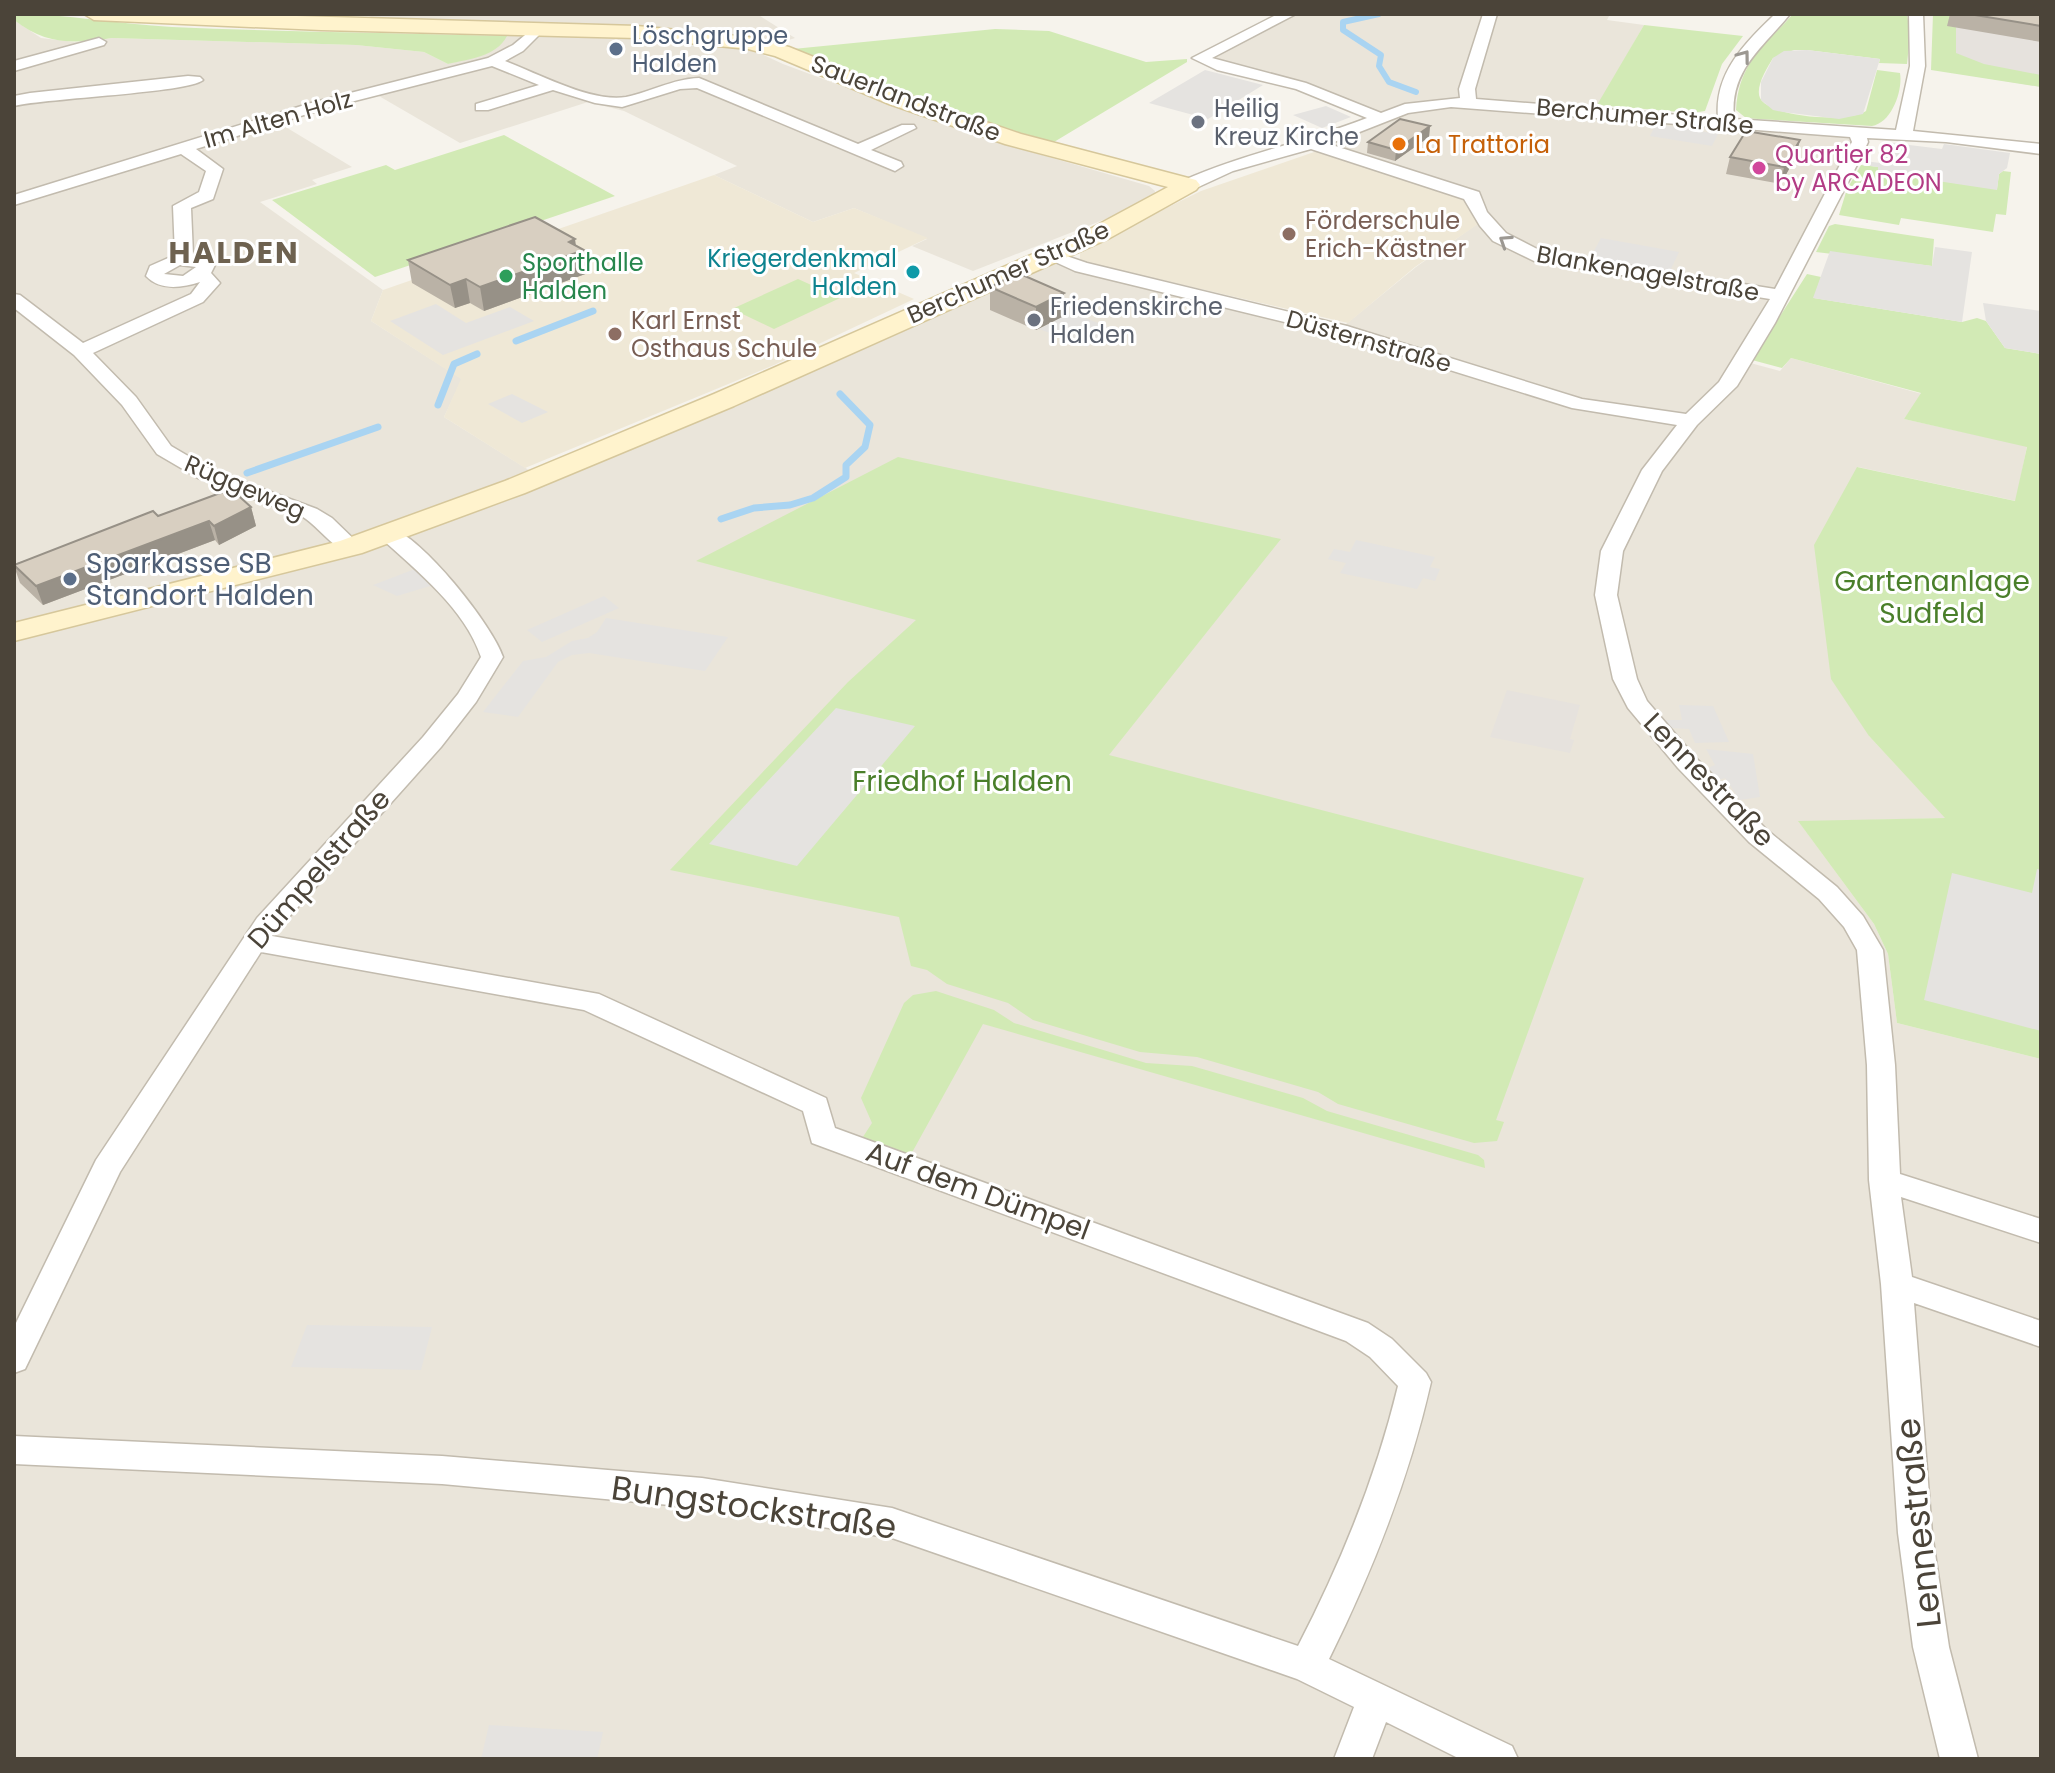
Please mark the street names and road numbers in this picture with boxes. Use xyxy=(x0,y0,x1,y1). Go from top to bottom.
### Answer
street label: Sauerlandstraße xyxy=(806,47,1006,149)
street label: Im Alten Holz xyxy=(200,82,356,156)
street label: Berchumer Straße xyxy=(1535,90,1755,142)
street label: Berchumer Straße xyxy=(902,213,1114,331)
street label: Blankenagelstraße xyxy=(1534,237,1762,309)
street label: Düsternstraße xyxy=(1283,302,1455,380)
street label: Rüggeweg xyxy=(180,447,310,527)
street label: Lennestraße xyxy=(1635,704,1783,856)
street label: Dümpelstraße xyxy=(239,781,399,957)
street label: Auf dem Dümpel xyxy=(861,1132,1095,1250)
street label: Lennestraße xyxy=(1883,1416,1953,1630)
street label: Bungstockstraße xyxy=(608,1463,900,1551)

